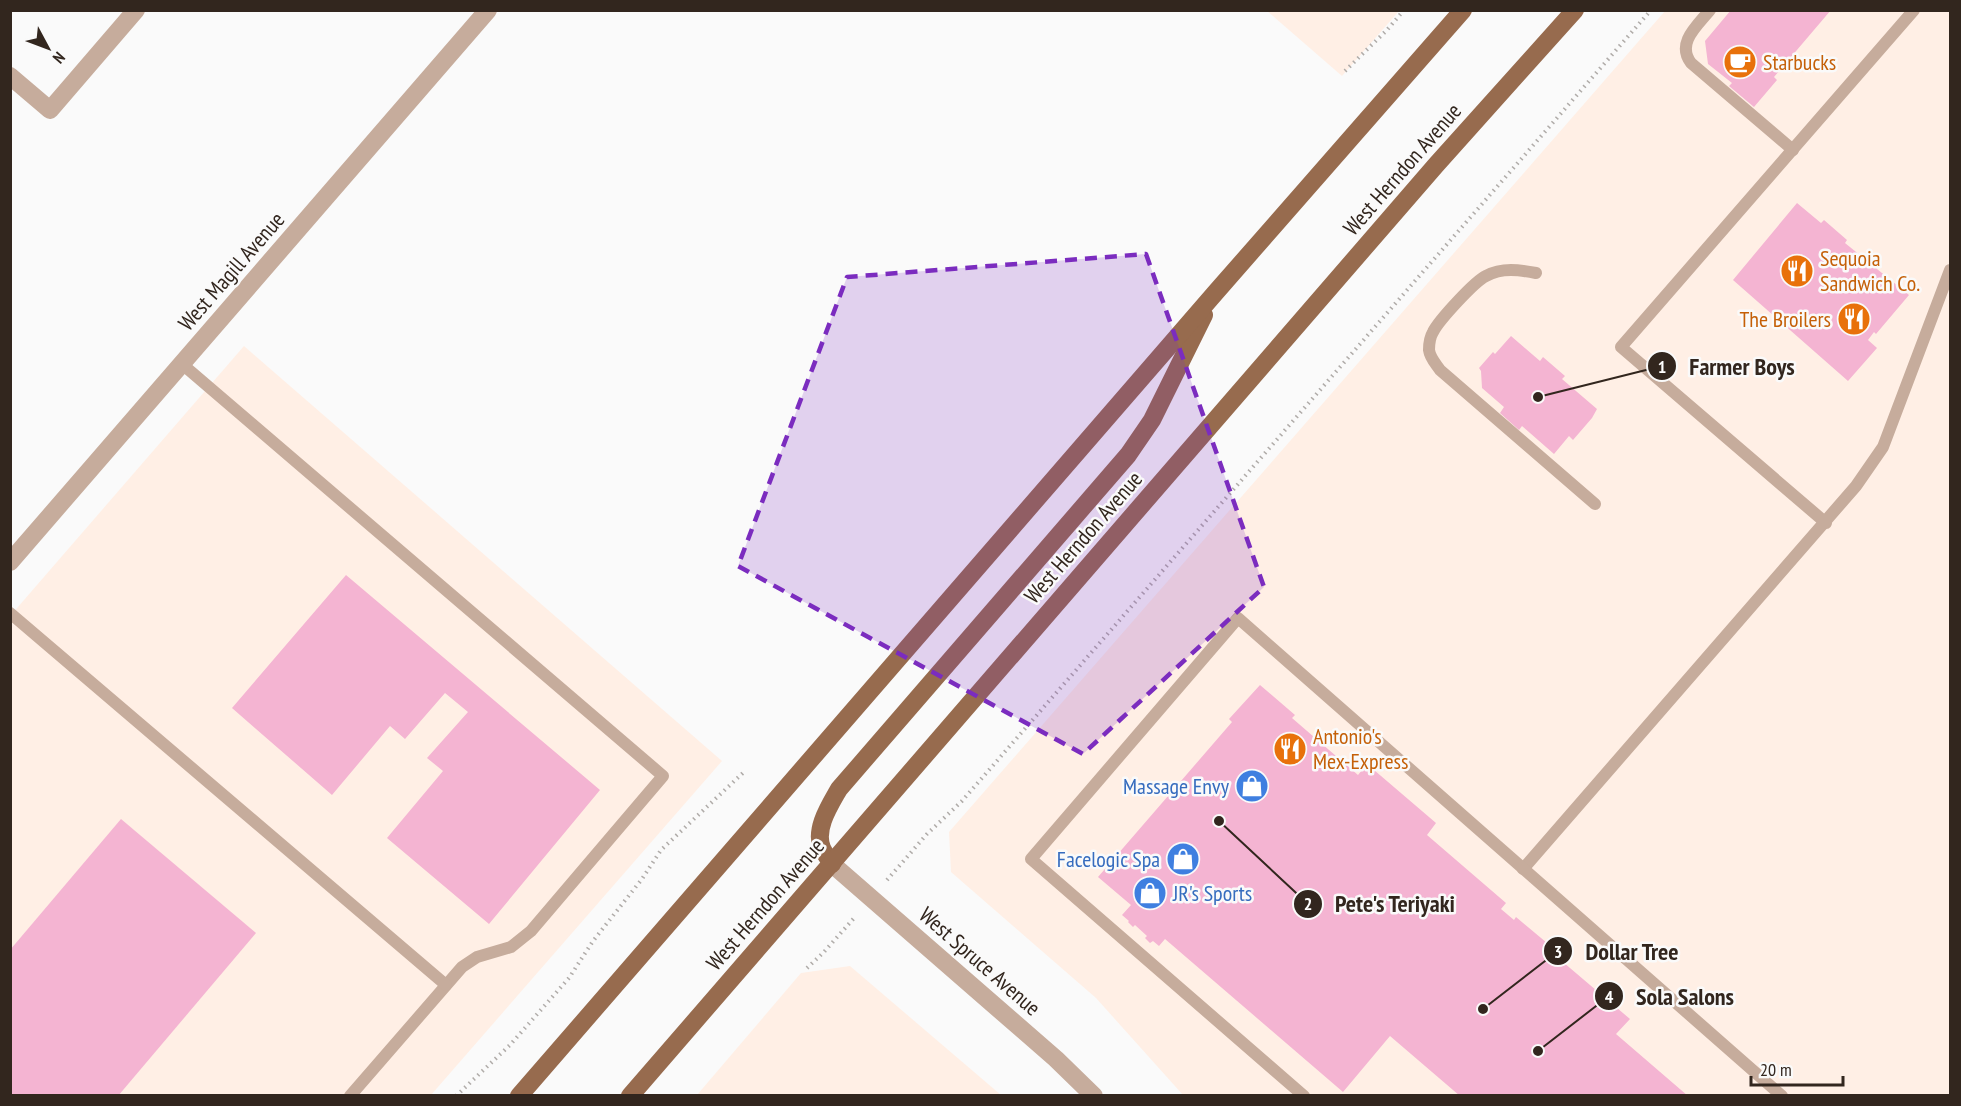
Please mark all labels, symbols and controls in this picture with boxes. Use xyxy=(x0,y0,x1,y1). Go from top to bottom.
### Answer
north arrow xyxy=(18,18,78,78)
cafe icon: Starbucks xyxy=(1722,44,1758,80)
text: N xyxy=(49,48,70,68)
place label: Starbucks xyxy=(1763,48,1836,76)
street label: West Herndon Avenue xyxy=(1337,97,1467,241)
street label: West Magill Avenue xyxy=(172,206,290,336)
place label: Sequoia Sandwich Co. xyxy=(1820,244,1920,297)
restaurant icon: Sequoia Sandwich Co. xyxy=(1779,253,1815,289)
restaurant icon: The Broilers xyxy=(1836,301,1872,337)
place label: The Broilers xyxy=(1739,305,1831,333)
callout: Farmer Boys xyxy=(1647,345,1807,387)
text: Farmer Boys xyxy=(1689,351,1795,382)
text: 1 xyxy=(1658,355,1666,378)
street label: West Herndon Avenue xyxy=(1018,465,1148,609)
place label: Antonio's Mex-Express xyxy=(1313,722,1408,775)
restaurant icon: Antonio's Mex-Express xyxy=(1272,731,1308,767)
shop icon: Massage Envy xyxy=(1234,768,1270,804)
place label: Massage Envy xyxy=(1123,772,1230,800)
street label: West Herndon Avenue xyxy=(700,832,830,976)
shop icon: Facelogic Spa xyxy=(1165,841,1201,877)
place label: Facelogic Spa xyxy=(1057,845,1160,873)
shop icon: JR's Sports xyxy=(1132,875,1168,911)
place label: JR's Sports xyxy=(1172,879,1252,907)
callout: Pete's Teriyaki xyxy=(1293,883,1467,925)
text: Pete's Teriyaki xyxy=(1335,888,1455,919)
text: 2 xyxy=(1304,892,1312,915)
street label: West Spruce Avenue xyxy=(913,901,1047,1021)
callout: Dollar Tree xyxy=(1543,930,1691,972)
text: Dollar Tree xyxy=(1585,936,1679,967)
text: 3 xyxy=(1554,940,1562,963)
callout: Sola Salons xyxy=(1594,975,1746,1017)
text: Sola Salons xyxy=(1636,981,1734,1012)
text: 4 xyxy=(1605,985,1614,1008)
scale bar xyxy=(1751,1049,1842,1087)
text: 20 m xyxy=(1760,1058,1792,1081)

